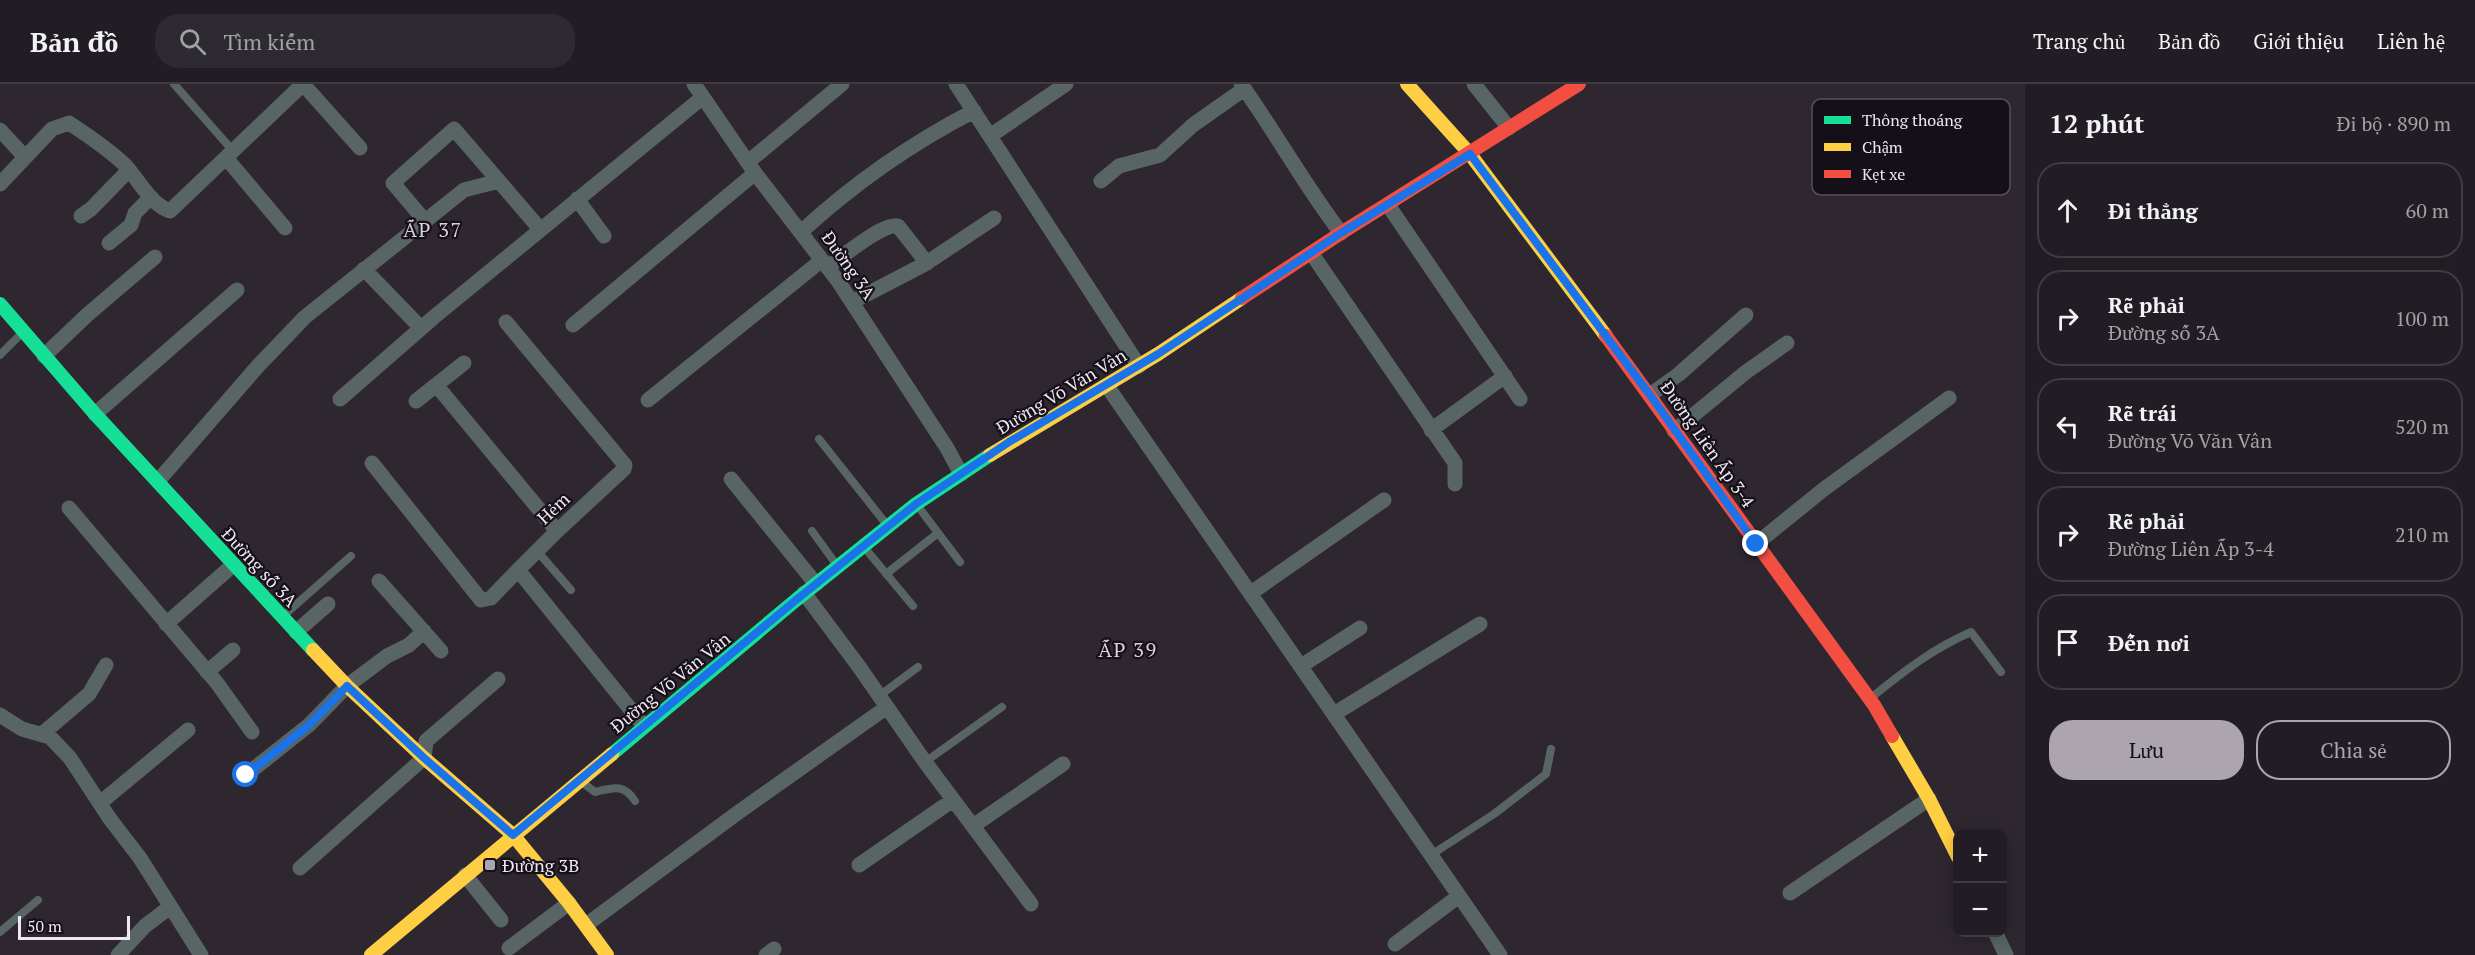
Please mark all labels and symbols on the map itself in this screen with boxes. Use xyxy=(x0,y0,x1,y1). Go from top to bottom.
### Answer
legend xyxy=(1812,99,2010,195)
text: Thông thoáng xyxy=(1862,109,1963,131)
text: Chậm xyxy=(1862,136,1903,158)
text: Kẹt xe xyxy=(1862,163,1905,185)
district label: ẤP 37 xyxy=(403,216,463,243)
street label: Đường 3A xyxy=(817,226,882,305)
street label: Đường Võ Văn Vân xyxy=(992,343,1131,439)
street label: Đường Liên Ấp 3-4 xyxy=(1655,376,1761,512)
street label: Hẻm xyxy=(531,486,575,529)
street label: Đường số 3A xyxy=(217,522,304,612)
route end xyxy=(1742,530,1768,556)
street label: Đường Võ Văn Vân xyxy=(605,626,735,738)
district label: ẤP 39 xyxy=(1098,636,1158,663)
route start xyxy=(232,761,258,787)
place label: Đường 3B xyxy=(502,853,579,877)
marker: Đường 3B xyxy=(483,858,497,872)
scale bar xyxy=(18,913,130,940)

